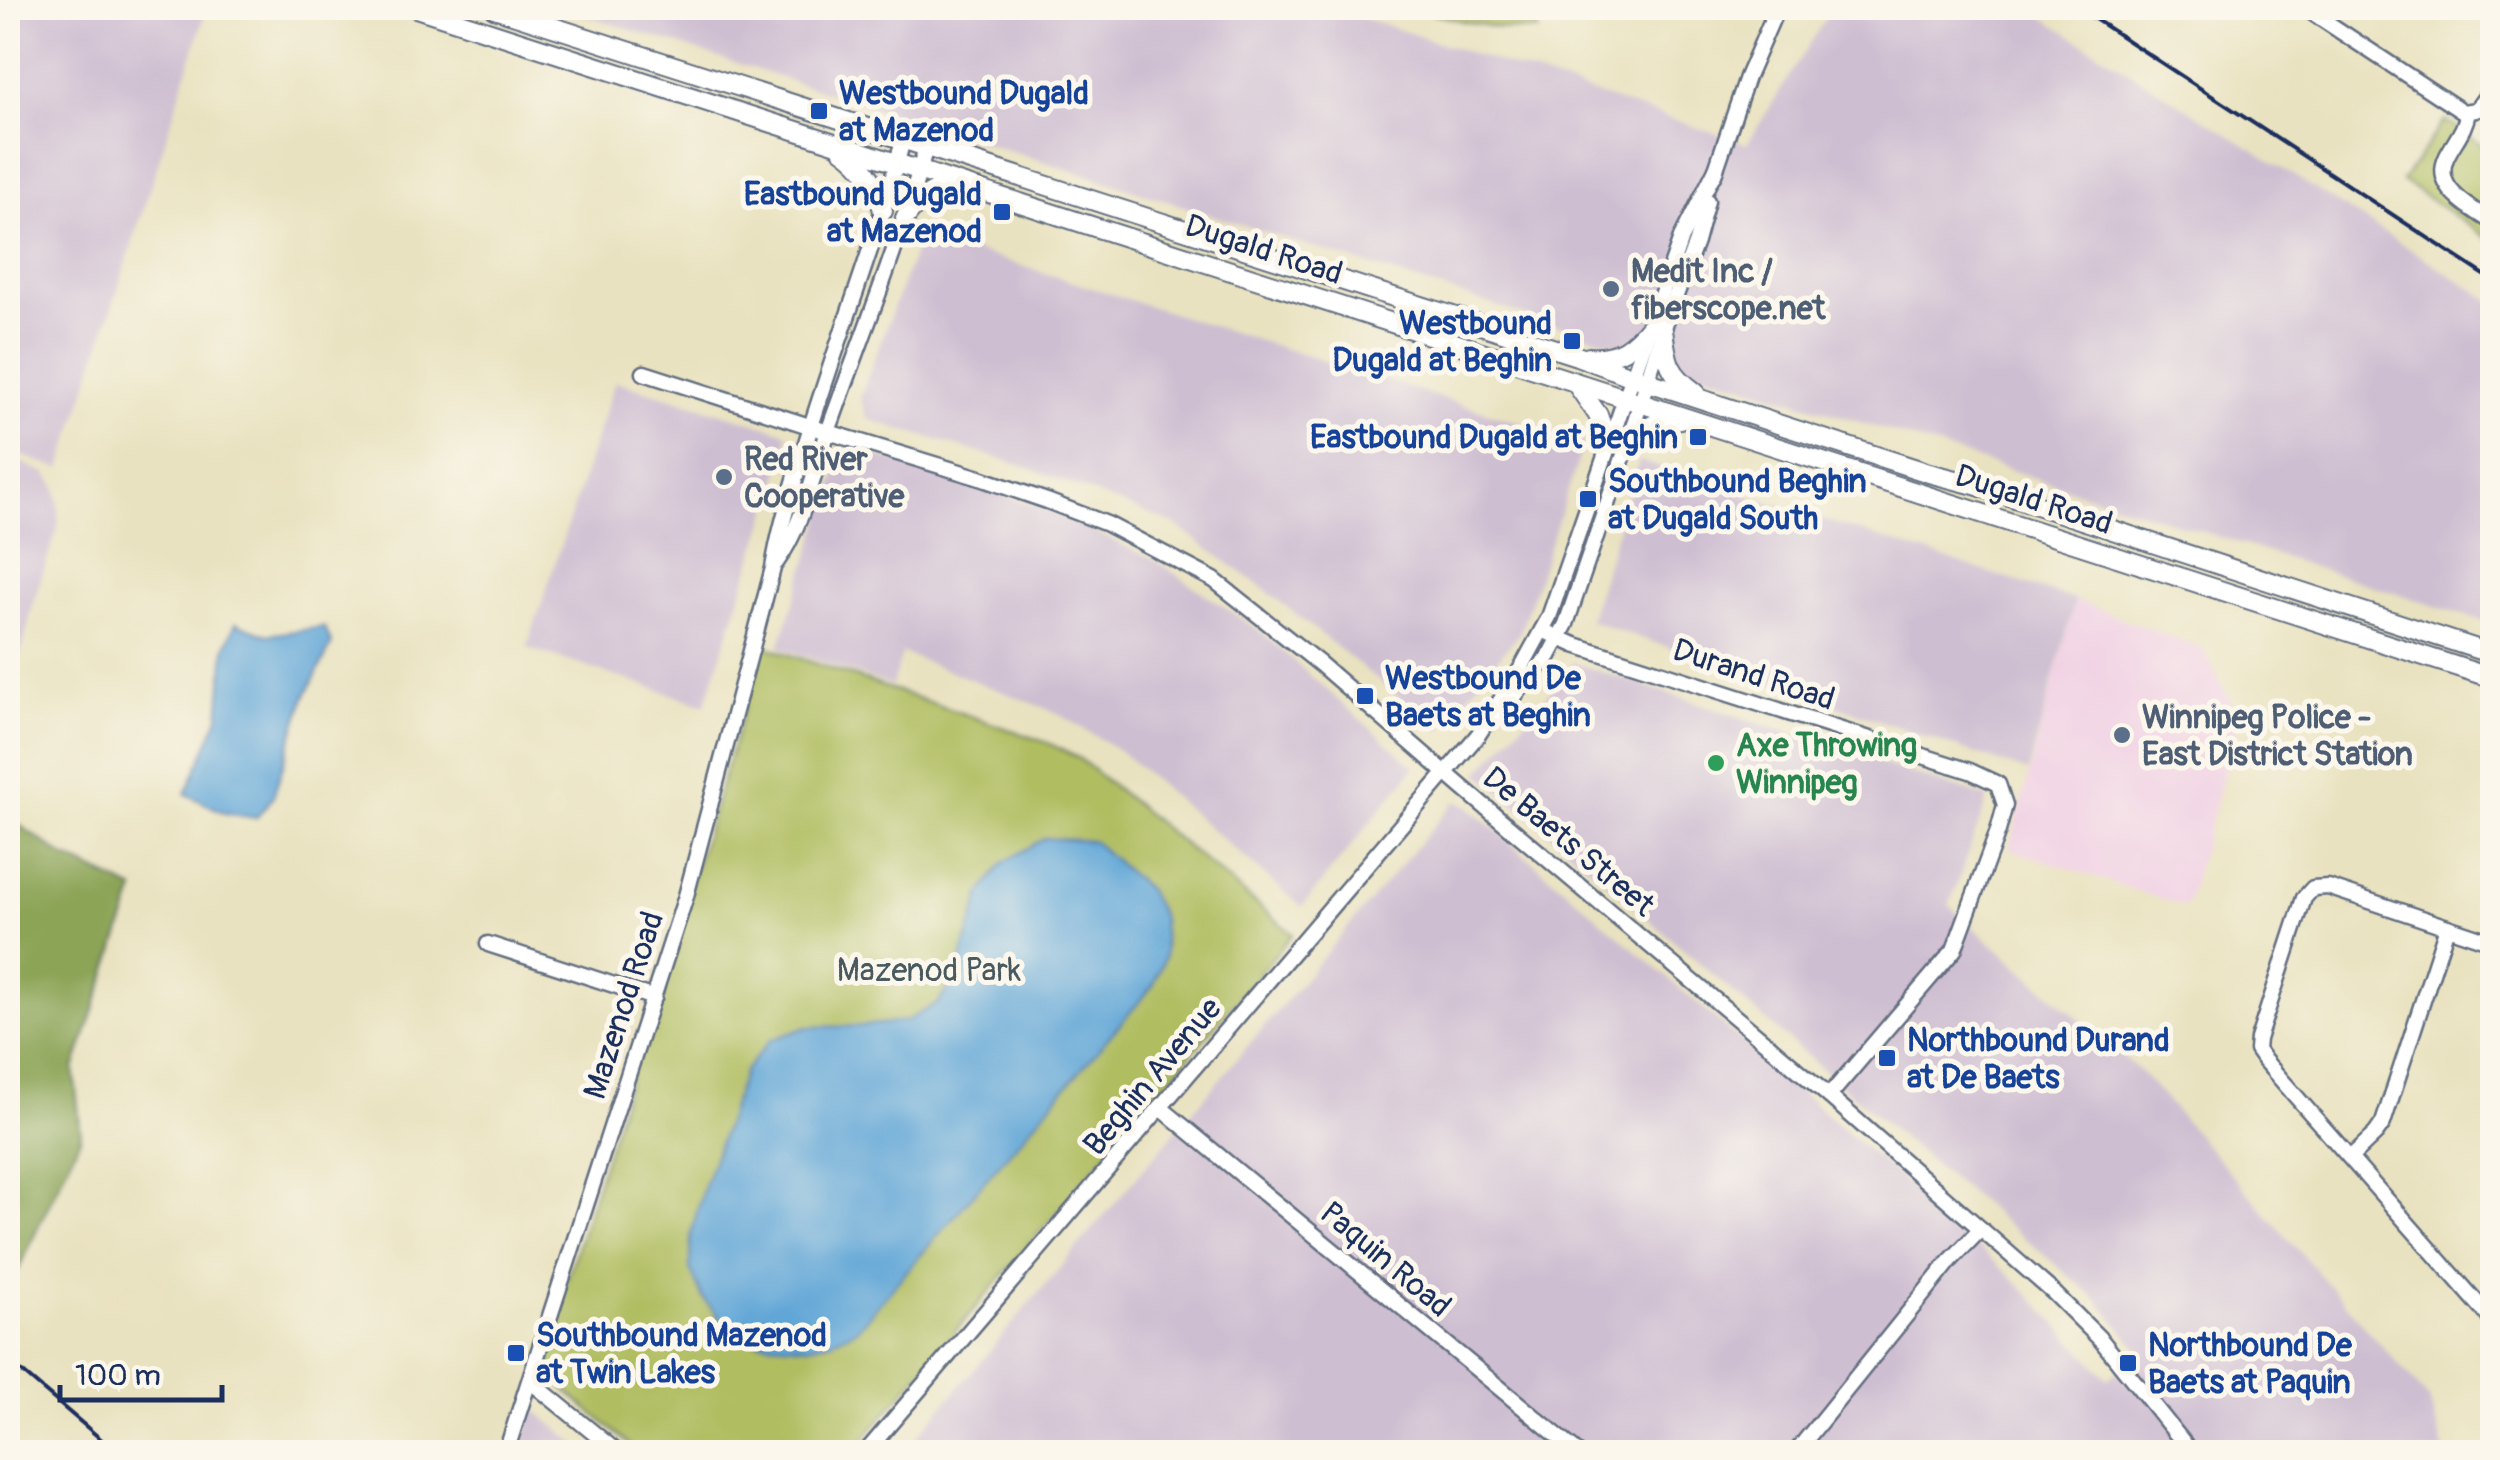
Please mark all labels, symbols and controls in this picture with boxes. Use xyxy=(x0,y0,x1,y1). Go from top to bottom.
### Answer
place label: Westbound Dugald at Mazenod xyxy=(839,74,1089,151)
marker: Westbound Dugald at Mazenod xyxy=(808,100,830,122)
place label: Eastbound Dugald at Mazenod xyxy=(744,175,982,252)
marker: Eastbound Dugald at Mazenod xyxy=(991,201,1013,223)
street label: Dugald Road xyxy=(1180,206,1347,294)
place label: Medit Inc / fiberscope.net xyxy=(1631,252,1826,329)
marker: Medit Inc / fiberscope.net xyxy=(1600,278,1622,300)
place label: Westbound Dugald at Beghin xyxy=(1332,304,1552,381)
marker: Westbound Dugald at Beghin xyxy=(1561,330,1583,352)
place label: Eastbound Dugald at Beghin xyxy=(1310,418,1678,458)
marker: Eastbound Dugald at Beghin xyxy=(1687,426,1709,448)
place label: Red River Cooperative xyxy=(744,440,906,517)
street label: Dugald Road xyxy=(1950,456,2117,544)
place label: Southbound Beghin at Dugald South xyxy=(1608,462,1867,539)
marker: Red River Cooperative xyxy=(713,466,735,488)
marker: Southbound Beghin at Dugald South xyxy=(1577,488,1599,510)
street label: Durand Road xyxy=(1668,630,1840,720)
place label: Westbound De Baets at Beghin xyxy=(1385,659,1591,736)
marker: Westbound De Baets at Beghin xyxy=(1354,685,1376,707)
place label: Winnipeg Police - East District Station xyxy=(2142,698,2413,775)
marker: Winnipeg Police - East District Station xyxy=(2111,724,2133,746)
place label: Axe Throwing Winnipeg xyxy=(1736,726,1917,803)
marker: Axe Throwing Winnipeg xyxy=(1705,752,1727,774)
street label: De Baets Street xyxy=(1474,758,1663,925)
street label: Mazenod Road xyxy=(575,907,673,1104)
park label: Mazenod Park xyxy=(837,951,1021,991)
street label: Beghin Avenue xyxy=(1075,989,1231,1164)
place label: Northbound Durand at De Baets xyxy=(1907,1021,2170,1098)
marker: Northbound Durand at De Baets xyxy=(1876,1047,1898,1069)
street label: Paquin Road xyxy=(1312,1193,1459,1326)
place label: Southbound Mazenod at Twin Lakes xyxy=(536,1316,827,1393)
place label: Northbound De Baets at Paquin xyxy=(2148,1326,2353,1403)
scale bar xyxy=(60,1340,222,1402)
marker: Southbound Mazenod at Twin Lakes xyxy=(505,1342,527,1364)
marker: Northbound De Baets at Paquin xyxy=(2117,1352,2139,1374)
text: 100 m xyxy=(75,1357,161,1394)

